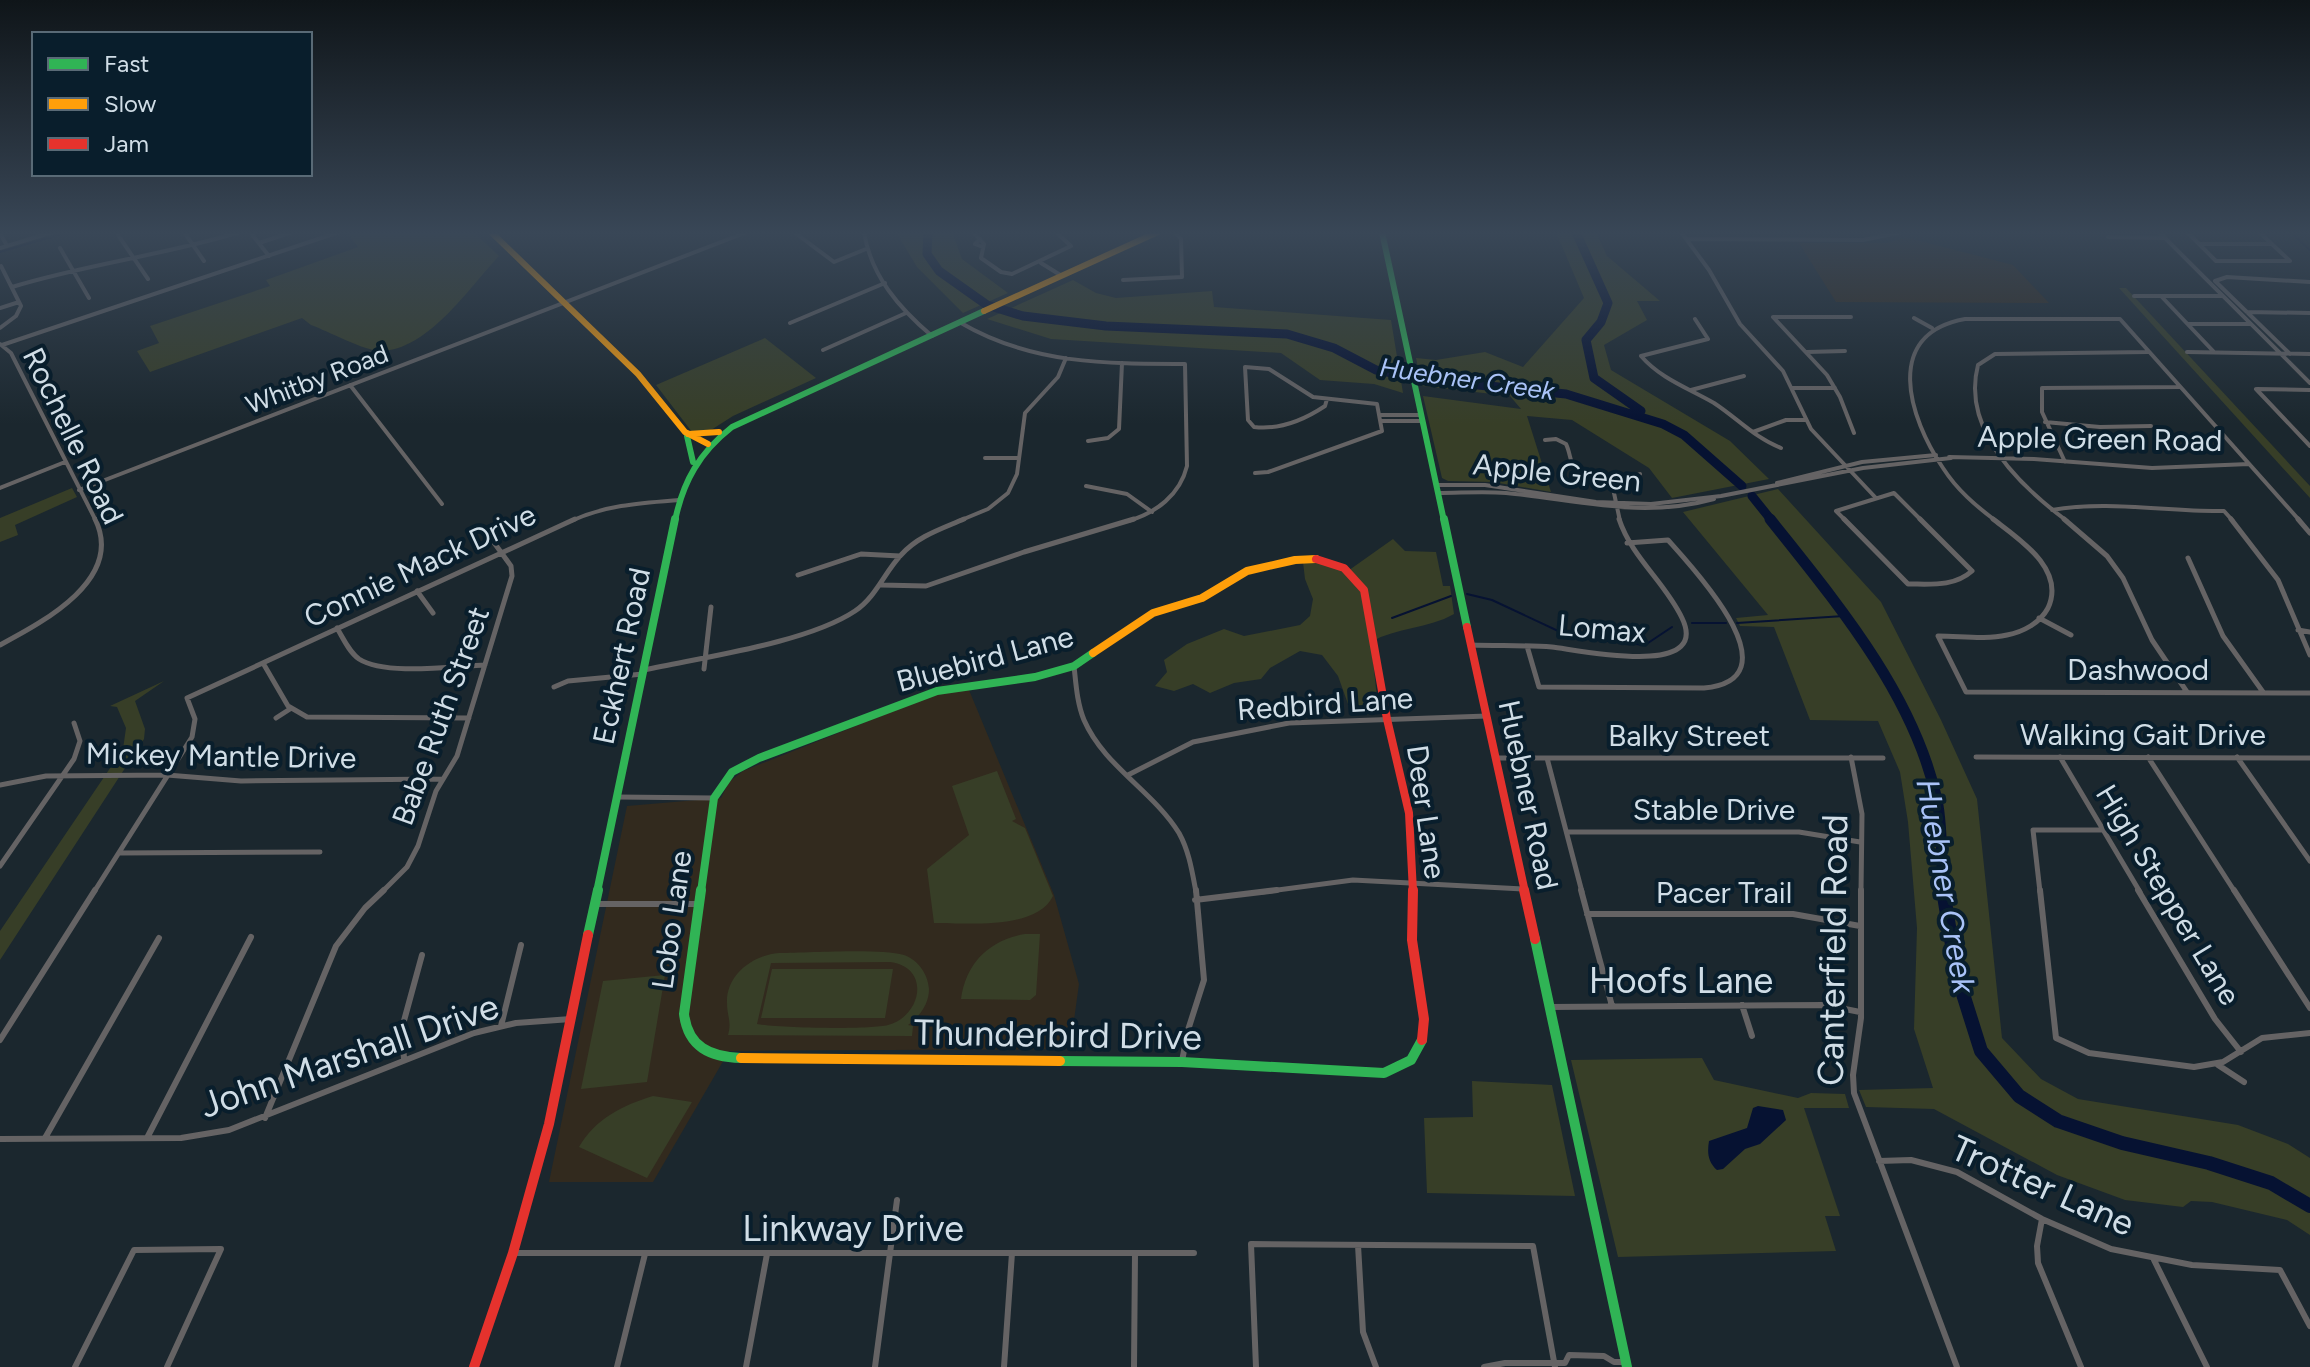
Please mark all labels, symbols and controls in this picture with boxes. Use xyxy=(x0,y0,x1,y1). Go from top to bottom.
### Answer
legend xyxy=(32,32,312,176)
text: Fast xyxy=(104,49,149,78)
text: Slow xyxy=(104,89,157,118)
text: Jam xyxy=(104,129,149,158)
street label: Whitby Road xyxy=(241,337,393,421)
street label: Rochelle Road xyxy=(15,342,132,530)
water label: Huebner Creek xyxy=(1378,351,1558,407)
street label: Apple Green Road xyxy=(1977,418,2223,459)
street label: Apple Green xyxy=(1471,445,1643,500)
street label: Connie Mack Drive xyxy=(298,496,542,635)
street label: Eckhert Road xyxy=(585,564,658,748)
street label: Babe Ruth Street xyxy=(384,601,497,830)
street label: Lomax xyxy=(1557,606,1648,651)
street label: Bluebird Lane xyxy=(892,617,1077,700)
street label: Dashwood xyxy=(2067,651,2209,688)
street label: Redbird Lane xyxy=(1236,679,1414,728)
street label: Huebner Road xyxy=(1490,697,1567,893)
street label: Walking Gait Drive xyxy=(2020,716,2266,753)
street label: Balky Street xyxy=(1608,717,1770,754)
street label: Mickey Mantle Drive xyxy=(85,735,357,776)
street label: Deer Lane xyxy=(1399,743,1454,881)
water label: Huebner Creek xyxy=(1908,776,1984,998)
street label: High Stepper Lane xyxy=(2088,778,2249,1012)
street label: Stable Drive xyxy=(1633,791,1795,828)
street label: Canterfield Road xyxy=(1809,814,1856,1086)
street label: Lobo Lane xyxy=(643,848,700,992)
street label: Pacer Trail xyxy=(1656,874,1792,911)
street label: Hoofs Lane xyxy=(1589,959,1773,1002)
street label: John Marshall Drive xyxy=(194,984,504,1127)
street label: Thunderbird Drive xyxy=(914,1010,1202,1059)
street label: Trotter Lane xyxy=(1945,1126,2141,1245)
street label: Linkway Drive xyxy=(742,1207,964,1250)

